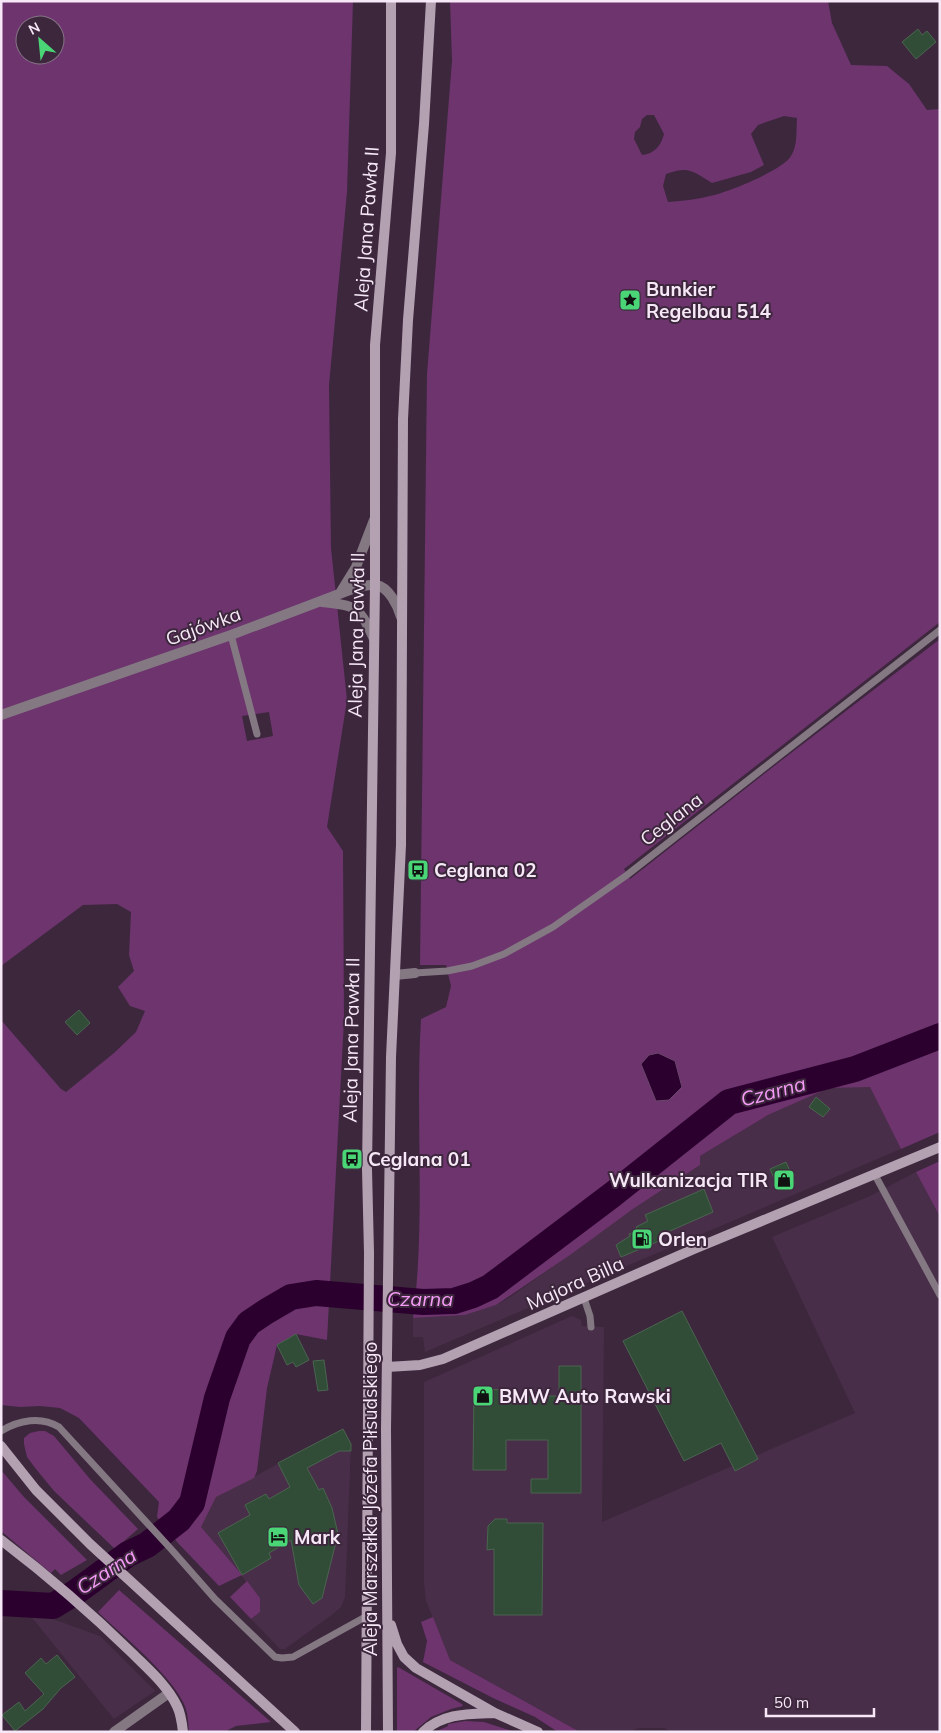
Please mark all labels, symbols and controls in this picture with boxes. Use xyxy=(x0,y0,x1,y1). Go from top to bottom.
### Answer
north arrow xyxy=(15,15,65,65)
text: N xyxy=(25,18,43,39)
street label: Aleja Jana Pawła II xyxy=(348,146,384,312)
place label: Bunkier Regelbau 514 xyxy=(646,277,772,323)
place icon: Bunkier Regelbau 514 xyxy=(618,288,642,312)
street label: Aleja Jana Pawła II xyxy=(343,552,369,718)
street label: Gajówka xyxy=(162,601,244,651)
street label: Ceglana xyxy=(635,787,707,851)
bus stop icon: Ceglana 02 xyxy=(406,858,430,882)
place label: Ceglana 02 xyxy=(434,858,537,882)
street label: Aleja Jana Pawła II xyxy=(338,957,364,1123)
water label: Czarna xyxy=(738,1070,808,1112)
bus stop icon: Ceglana 01 xyxy=(340,1147,364,1171)
place label: Ceglana 01 xyxy=(368,1147,471,1171)
place label: Wulkanizacja TIR xyxy=(609,1168,768,1192)
shop icon: Wulkanizacja TIR xyxy=(772,1168,796,1192)
fuel station icon: Orlen xyxy=(630,1227,654,1251)
place label: Orlen xyxy=(658,1227,707,1251)
street label: Majora Billa xyxy=(523,1251,627,1315)
water label: Czarna xyxy=(387,1286,453,1311)
street label: Aleja Marszałka Józefa Piłsudskiego xyxy=(358,1342,382,1656)
shop icon: BMW Auto Rawski xyxy=(471,1384,495,1408)
place label: BMW Auto Rawski xyxy=(499,1384,671,1408)
hotel icon: Mark xyxy=(266,1525,290,1549)
place label: Mark xyxy=(294,1525,341,1549)
water label: Czarna xyxy=(71,1542,141,1600)
scale bar xyxy=(766,1686,874,1718)
text: 50 m xyxy=(774,1693,809,1712)

